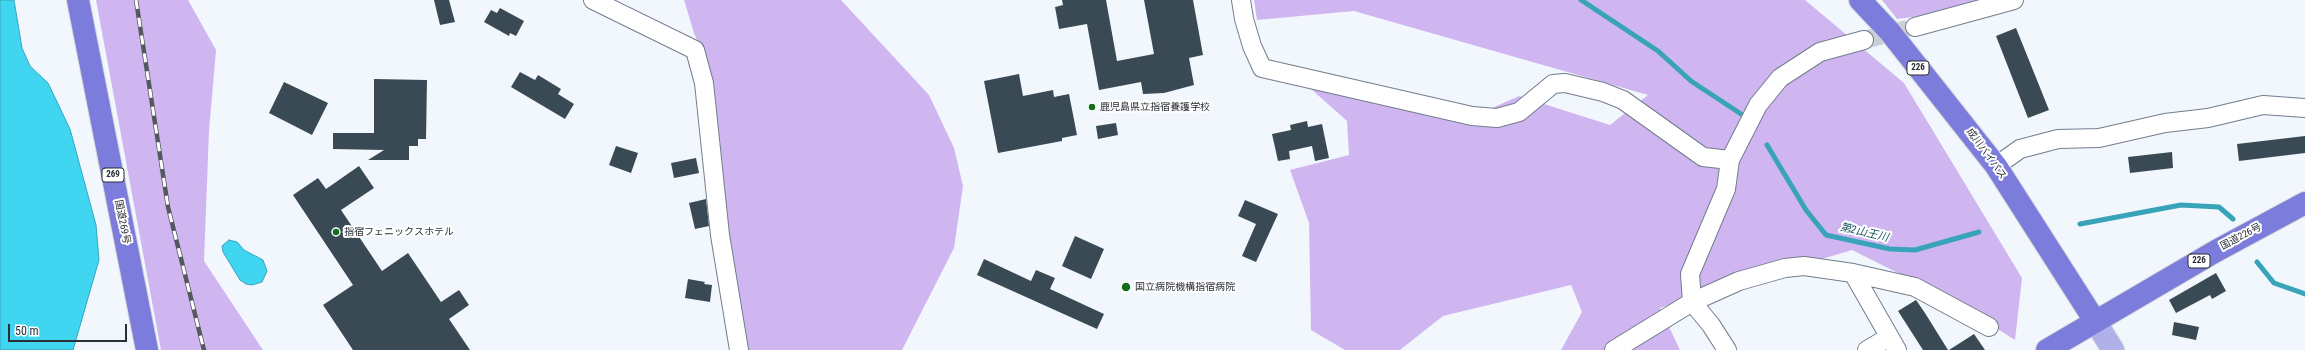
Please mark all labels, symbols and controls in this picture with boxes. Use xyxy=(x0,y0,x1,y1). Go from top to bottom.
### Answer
road number: 226 xyxy=(1907,61,1929,75)
place label: 鹿児島県立指宿養護学校 xyxy=(1100,101,1210,113)
marker: 鹿児島県立指宿養護学校 xyxy=(1087,102,1097,112)
street label: 成川バイパス xyxy=(1964,126,2008,182)
road number: 269 xyxy=(102,168,124,182)
street label: 国道269号 xyxy=(112,199,132,245)
water label: 第2山王川 xyxy=(1839,221,1889,245)
street label: 国道226号 xyxy=(2218,221,2264,253)
place label: 指宿フェニックスホテル xyxy=(344,226,454,238)
marker: 指宿フェニックスホテル xyxy=(331,227,341,237)
road number: 226 xyxy=(2188,254,2210,268)
marker: 国立病院機構指宿病院 xyxy=(1120,281,1132,293)
place label: 国立病院機構指宿病院 xyxy=(1135,281,1235,293)
scale bar xyxy=(10,316,129,342)
text: 50 m xyxy=(15,324,39,338)

